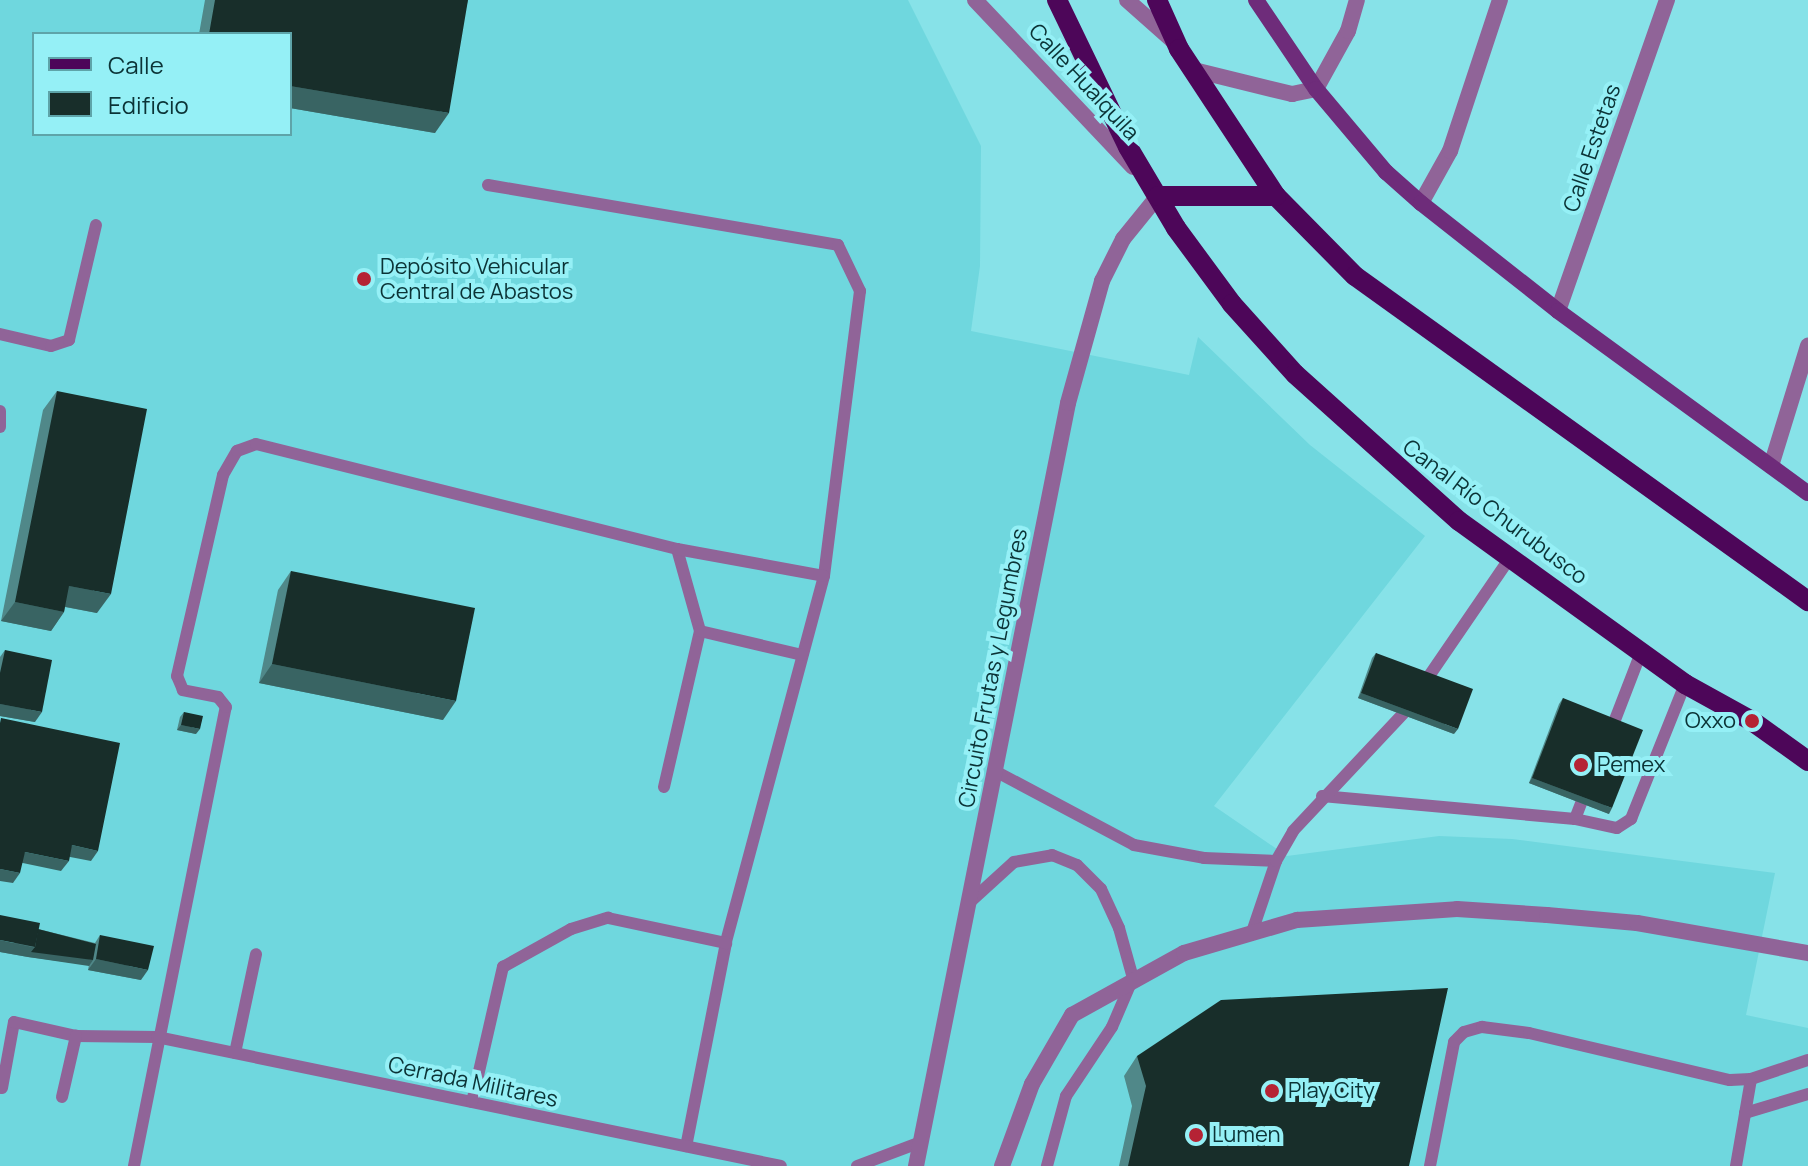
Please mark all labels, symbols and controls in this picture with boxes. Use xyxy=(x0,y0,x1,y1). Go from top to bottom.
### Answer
street label: Calle Hualquila xyxy=(1023,18,1145,146)
legend xyxy=(32,32,292,136)
text: Calle xyxy=(108,48,164,81)
street label: Calle Estetas xyxy=(1558,81,1626,215)
text: Edificio xyxy=(108,88,189,121)
place label: Depósito Vehicular Central de Abastos xyxy=(380,253,573,304)
marker: Depósito Vehicular Central de Abastos xyxy=(355,270,373,288)
street label: Canal Río Churubusco xyxy=(1397,434,1593,590)
street label: Circuito Frutas y Legumbres xyxy=(953,526,1033,810)
place label: Oxxo xyxy=(1685,708,1736,734)
marker: Oxxo xyxy=(1743,712,1761,730)
place label: Pemex xyxy=(1597,752,1665,778)
marker: Pemex xyxy=(1572,756,1590,774)
street label: Cerrada Militares xyxy=(386,1051,560,1113)
place label: Play City xyxy=(1288,1078,1375,1104)
marker: Play City xyxy=(1263,1082,1281,1100)
place label: Lumen xyxy=(1212,1122,1280,1148)
marker: Lumen xyxy=(1187,1126,1205,1144)

